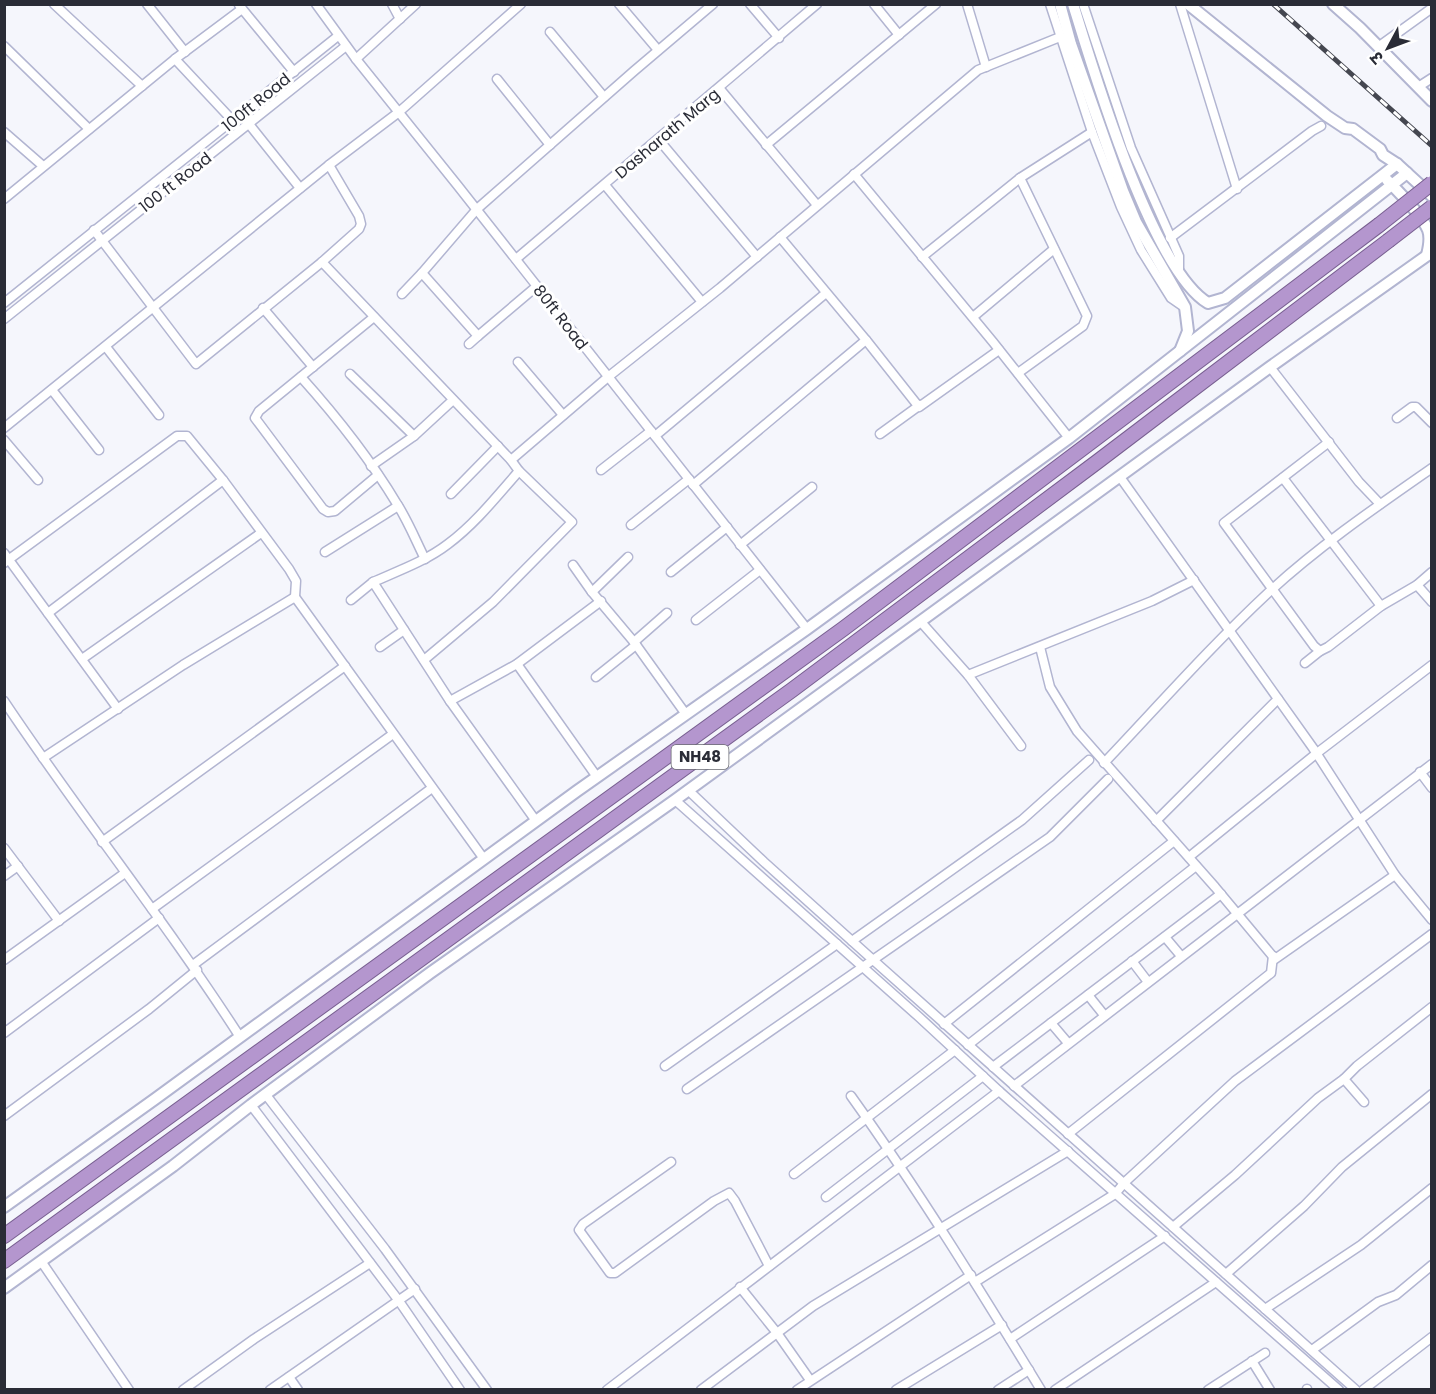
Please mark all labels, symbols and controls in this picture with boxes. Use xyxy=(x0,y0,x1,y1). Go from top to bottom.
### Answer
north arrow xyxy=(1358,18,1418,78)
text: उ xyxy=(1365,46,1389,69)
street label: 100ft Road xyxy=(217,68,295,137)
street label: Dasharath Marg xyxy=(610,83,725,184)
street label: 100 ft Road xyxy=(134,147,216,218)
street label: 80ft Road xyxy=(528,280,593,355)
road number: NH48 xyxy=(672,745,728,769)

